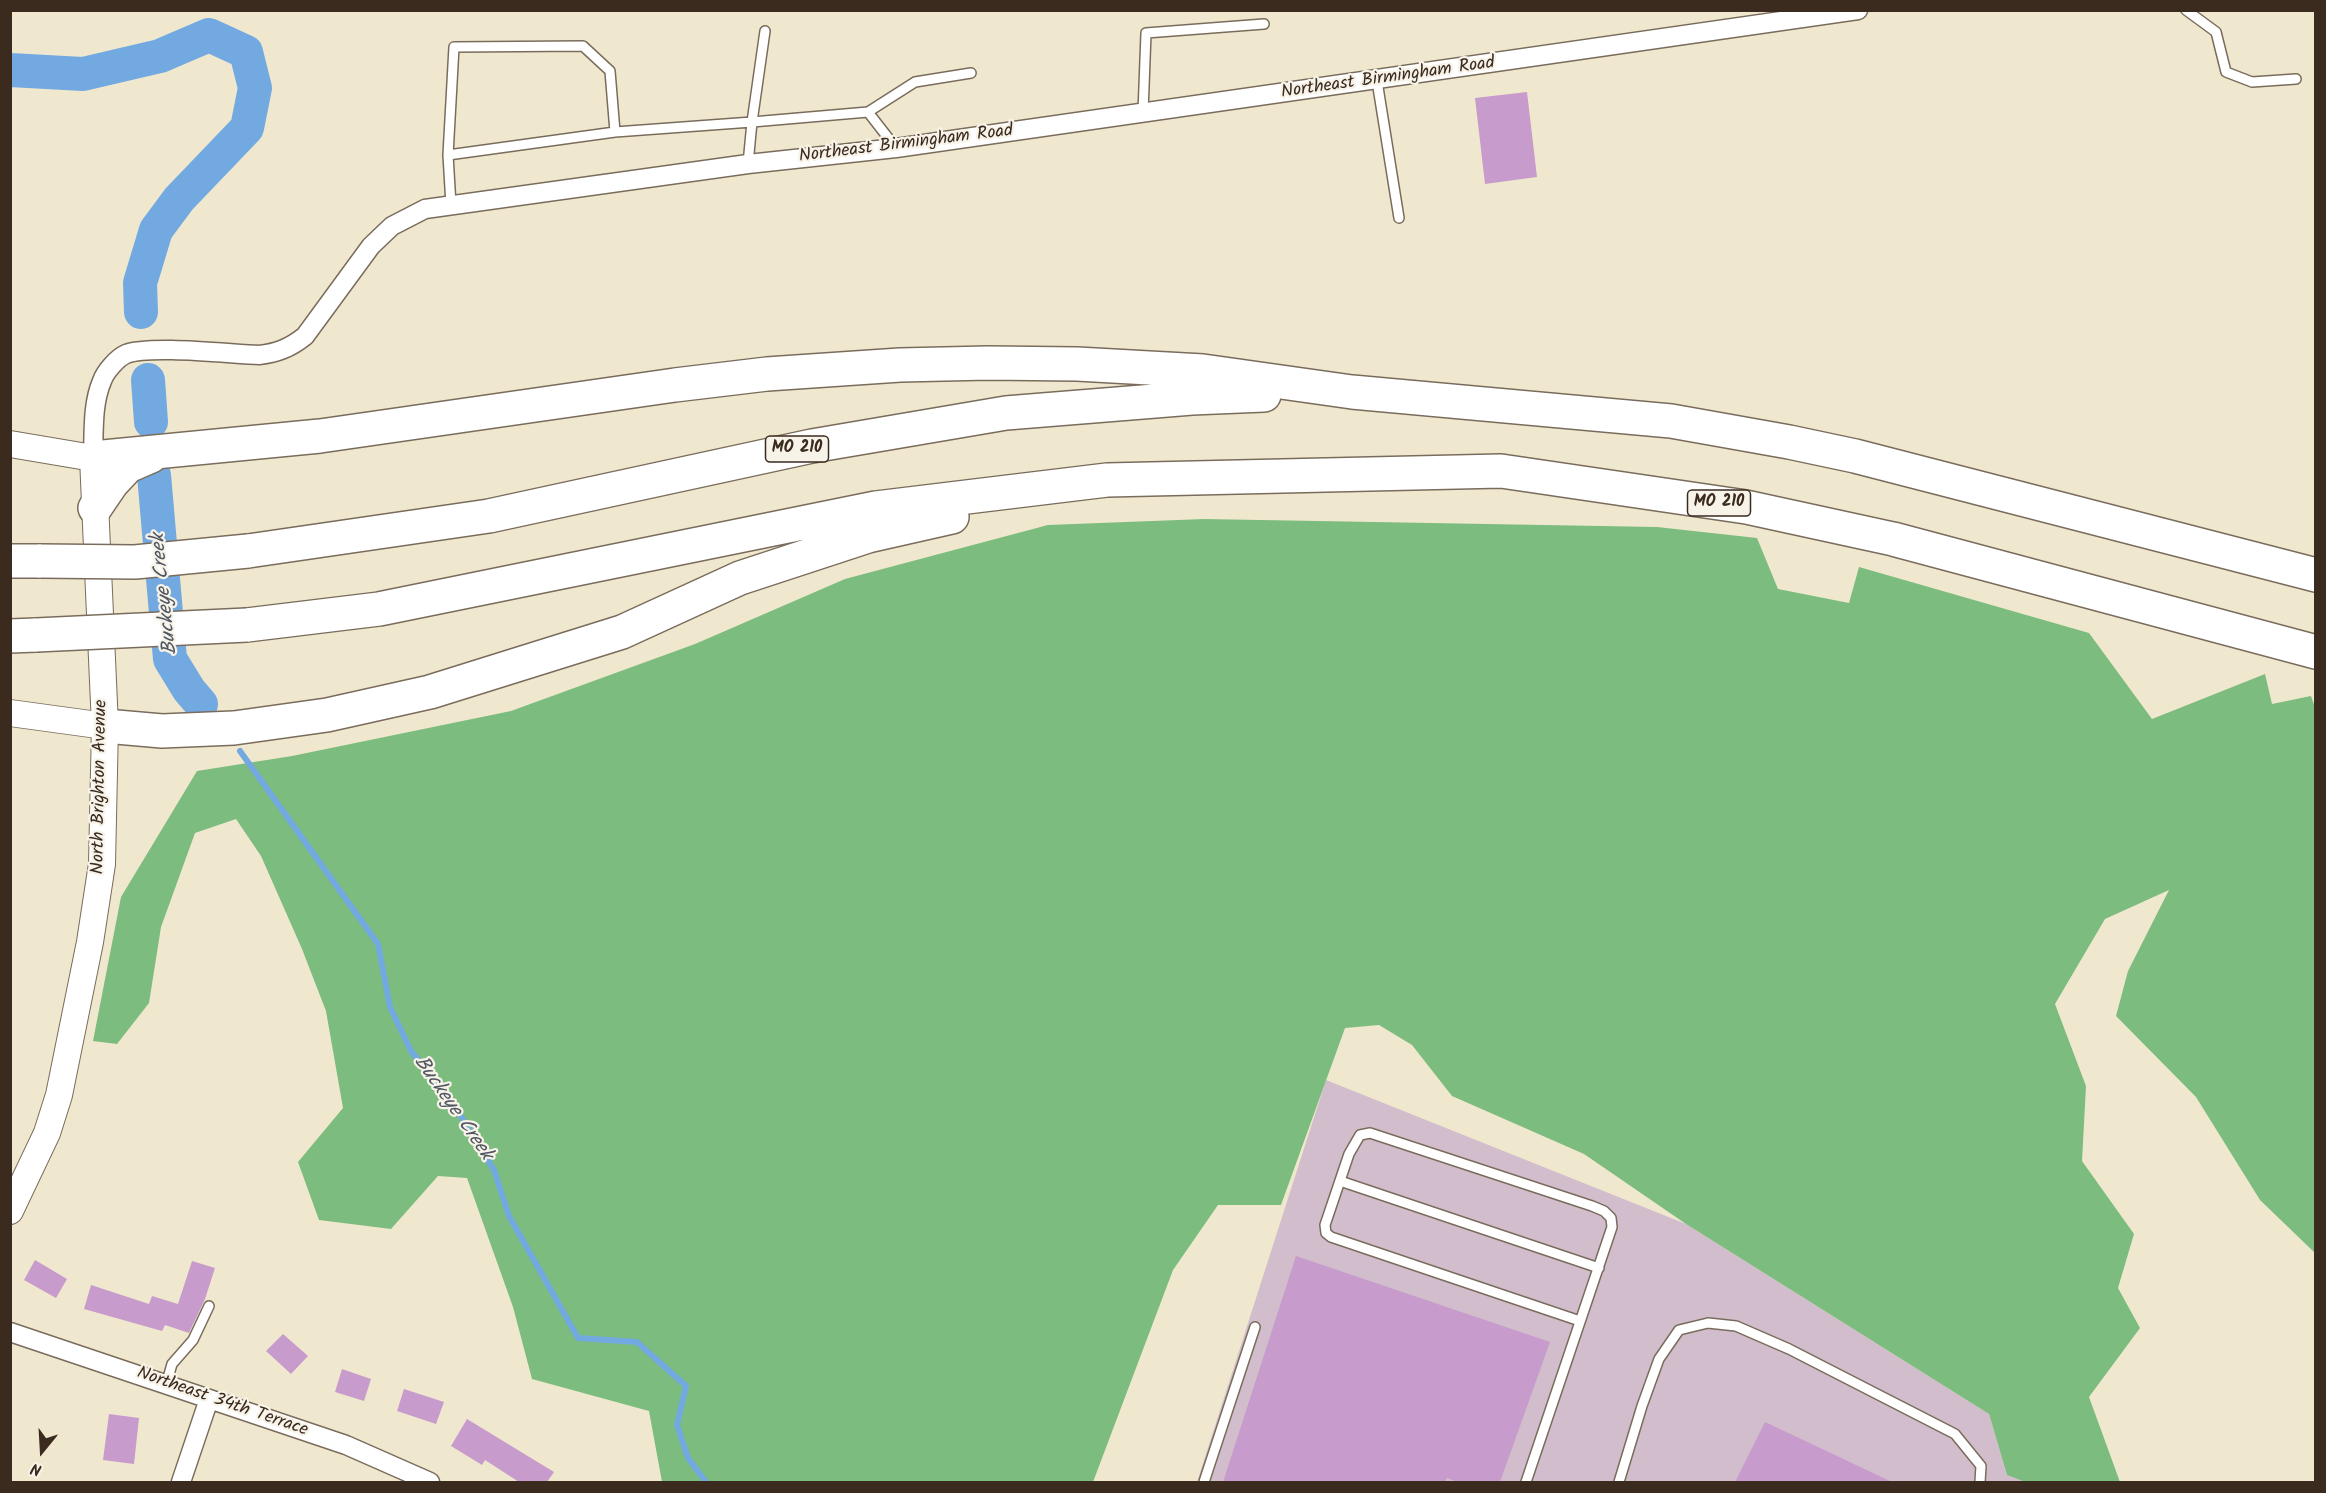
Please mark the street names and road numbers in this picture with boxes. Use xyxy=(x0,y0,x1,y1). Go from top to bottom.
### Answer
street label: Northeast Birmingham Road xyxy=(1280,53,1496,105)
street label: Northeast Birmingham Road xyxy=(798,121,1014,169)
road number: MO 210 xyxy=(766,436,828,462)
road number: MO 210 xyxy=(1688,490,1750,516)
street label: North Brighton Avenue xyxy=(89,699,113,875)
street label: Northeast 34th Terrace xyxy=(134,1364,310,1442)

